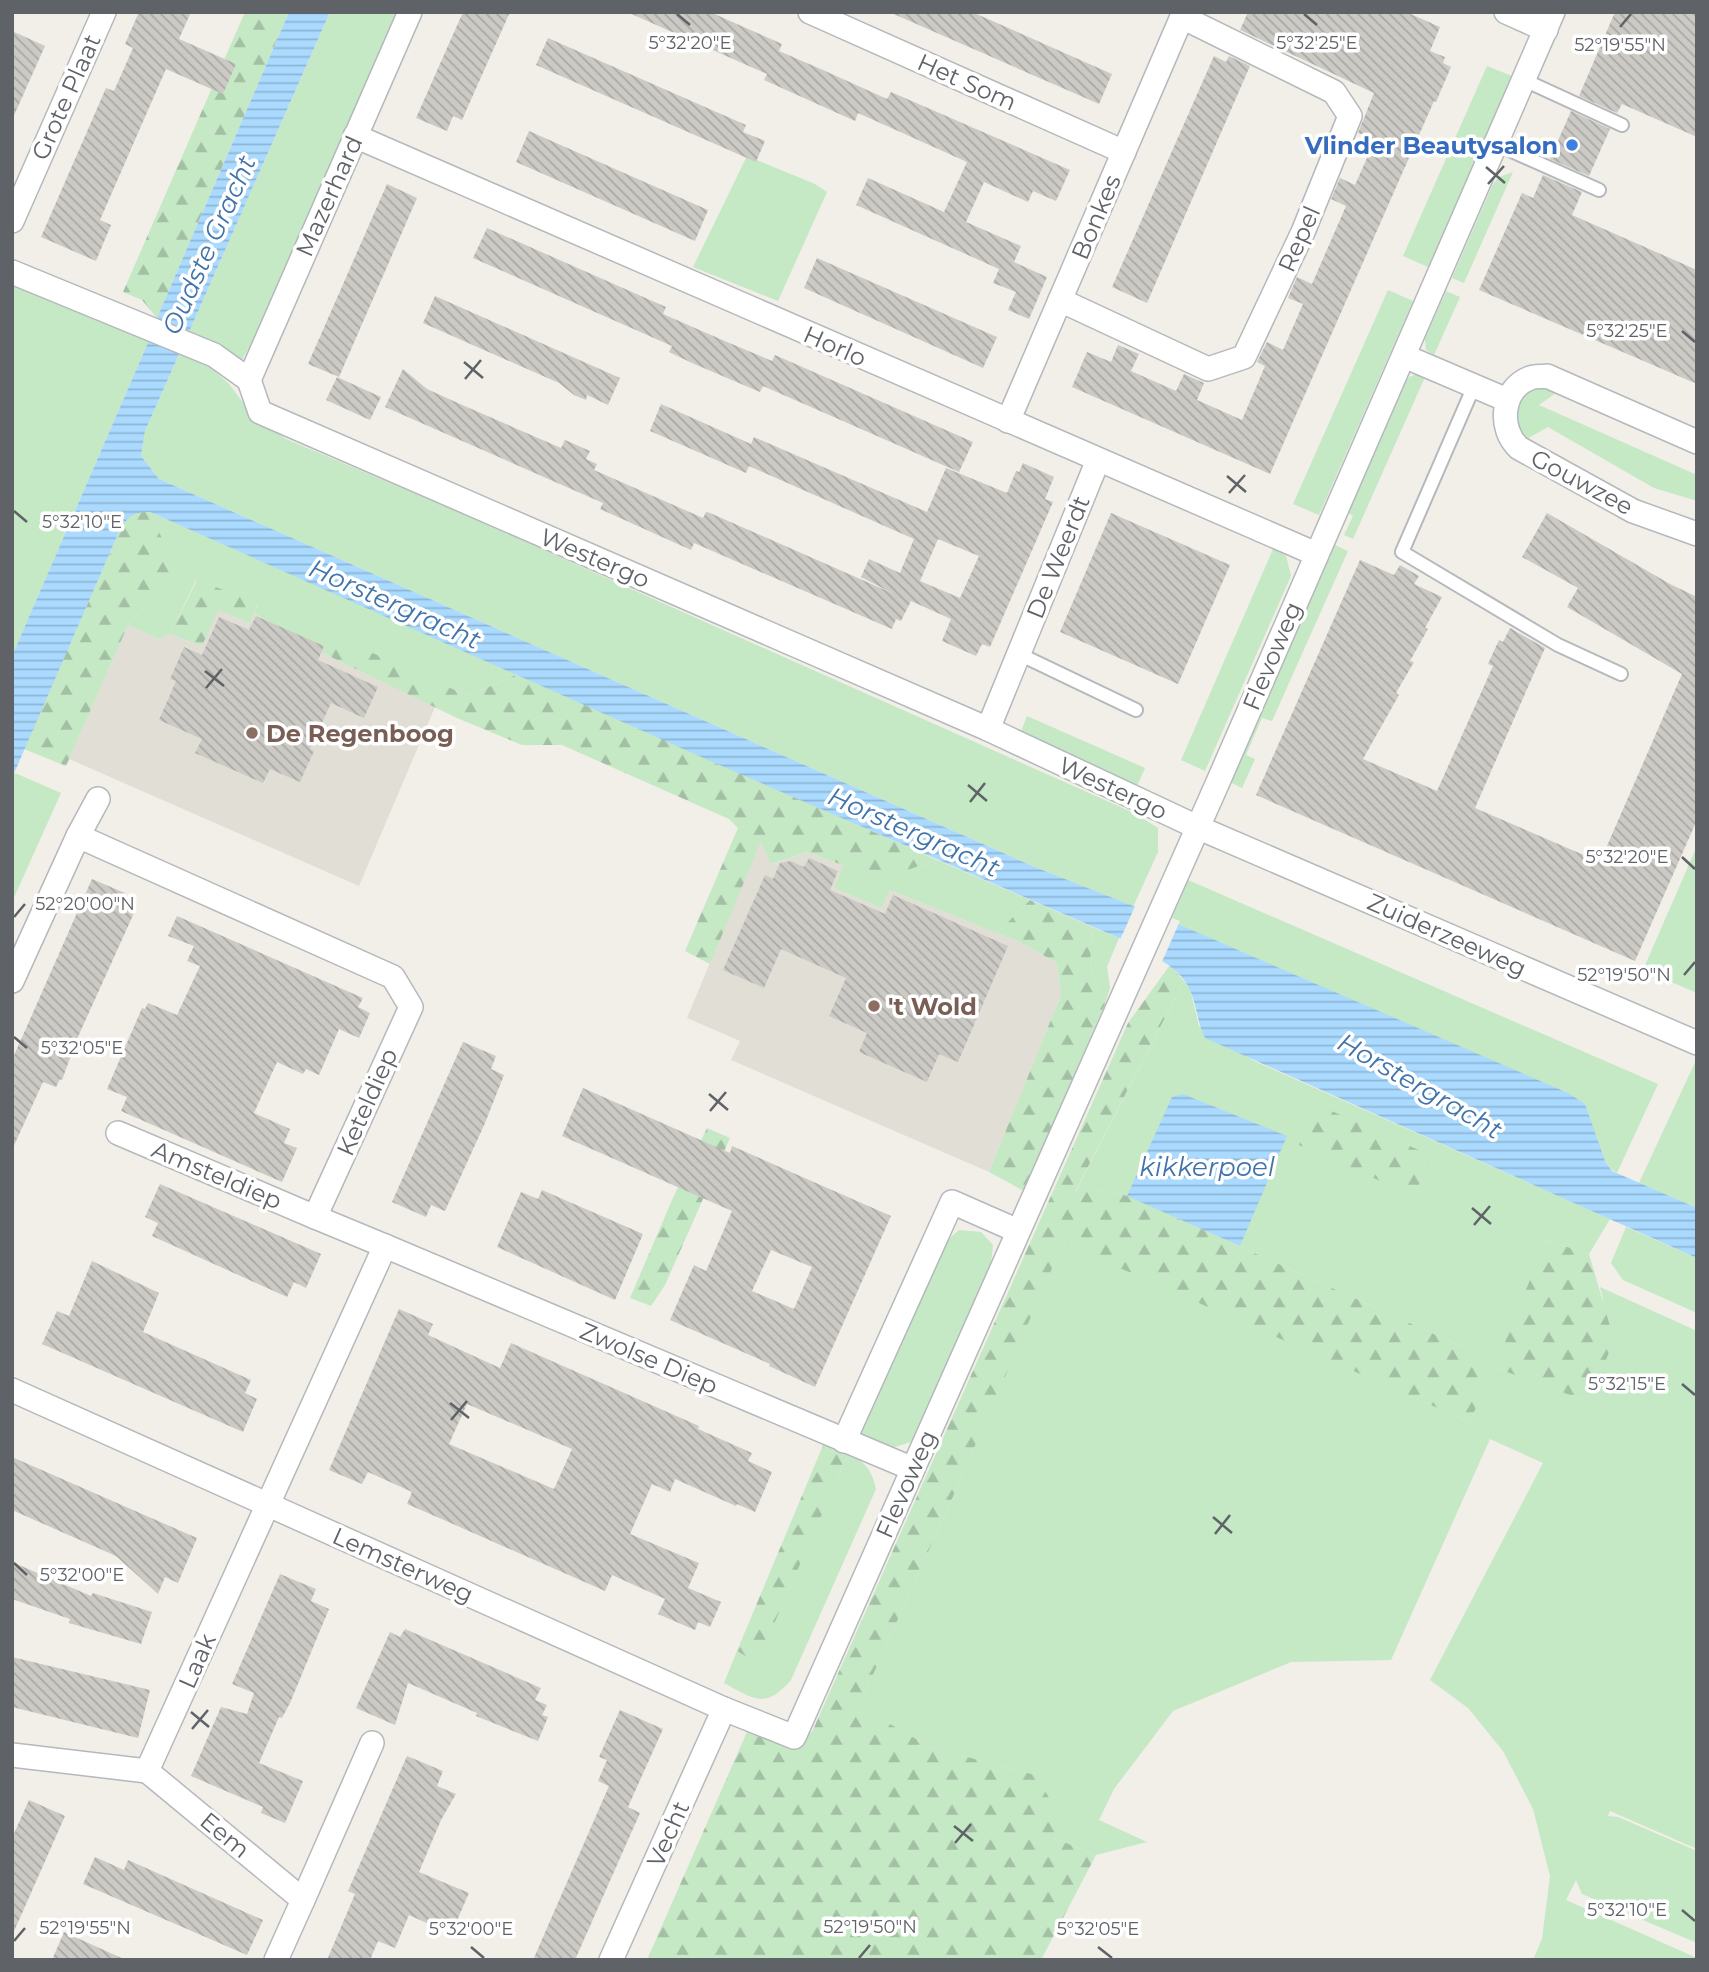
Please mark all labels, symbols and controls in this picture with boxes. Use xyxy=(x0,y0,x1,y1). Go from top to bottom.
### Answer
street label: Grote Plaat xyxy=(25,29,107,164)
text: 5°32'20"E xyxy=(648,32,732,54)
text: 5°32'25"E xyxy=(1276,32,1358,54)
text: 52°19'55"N xyxy=(1574,34,1666,56)
street label: Het Som xyxy=(913,47,1021,117)
street label: Mazerhard xyxy=(290,131,368,261)
place label: Vlinder Beautysalon xyxy=(1304,131,1558,160)
marker: Vlinder Beautysalon xyxy=(1564,137,1580,153)
water label: Oudste Gracht xyxy=(155,150,263,340)
street label: Bonkes xyxy=(1065,170,1127,264)
street label: Repel xyxy=(1272,202,1326,276)
street label: Horlo xyxy=(799,319,871,373)
text: 5°32'25"E xyxy=(1586,320,1668,342)
street label: Gouwzee xyxy=(1526,443,1638,521)
street label: De Weerdt xyxy=(1020,491,1096,623)
text: 5°32'10"E xyxy=(42,511,122,533)
street label: Westergo xyxy=(536,522,654,594)
water label: Horstergracht xyxy=(304,552,486,656)
street label: Flevoweg xyxy=(1236,597,1308,715)
place label: De Regenboog xyxy=(266,719,454,748)
marker: De Regenboog xyxy=(244,725,260,741)
street label: Westergo xyxy=(1054,750,1172,826)
water label: Horstergracht xyxy=(823,780,1005,884)
text: 5°32'20"E xyxy=(1585,846,1669,868)
street label: Zuiderzeeweg xyxy=(1363,887,1531,983)
text: 52°20'00"N xyxy=(35,893,135,915)
text: 52°19'50"N xyxy=(1577,964,1671,986)
place label: 't Wold xyxy=(888,992,977,1021)
marker: 't Wold xyxy=(866,998,882,1014)
water label: Horstergracht xyxy=(1332,1026,1508,1146)
text: 5°32'05"E xyxy=(41,1037,123,1059)
street label: Keteldiep xyxy=(330,1044,404,1160)
street label: Amsteldiep xyxy=(148,1135,286,1215)
water label: kikkerpoel xyxy=(1139,1151,1275,1183)
street label: Zwolse Diep xyxy=(576,1316,722,1400)
text: 5°32'15"E xyxy=(1588,1373,1666,1395)
street label: Flevoweg xyxy=(869,1426,943,1542)
street label: Lemsterweg xyxy=(328,1521,478,1609)
text: 5°32'00"E xyxy=(40,1564,124,1586)
street label: Laak xyxy=(172,1629,222,1693)
street label: Vecht xyxy=(641,1796,695,1872)
street label: Eem xyxy=(194,1806,256,1864)
text: 5°32'10"E xyxy=(1587,1899,1667,1921)
text: 52°19'50"N xyxy=(823,1916,917,1938)
text: 52°19'55"N xyxy=(39,1917,131,1939)
text: 5°32'00"E xyxy=(429,1918,513,1940)
text: 5°32'05"E xyxy=(1057,1918,1139,1940)

